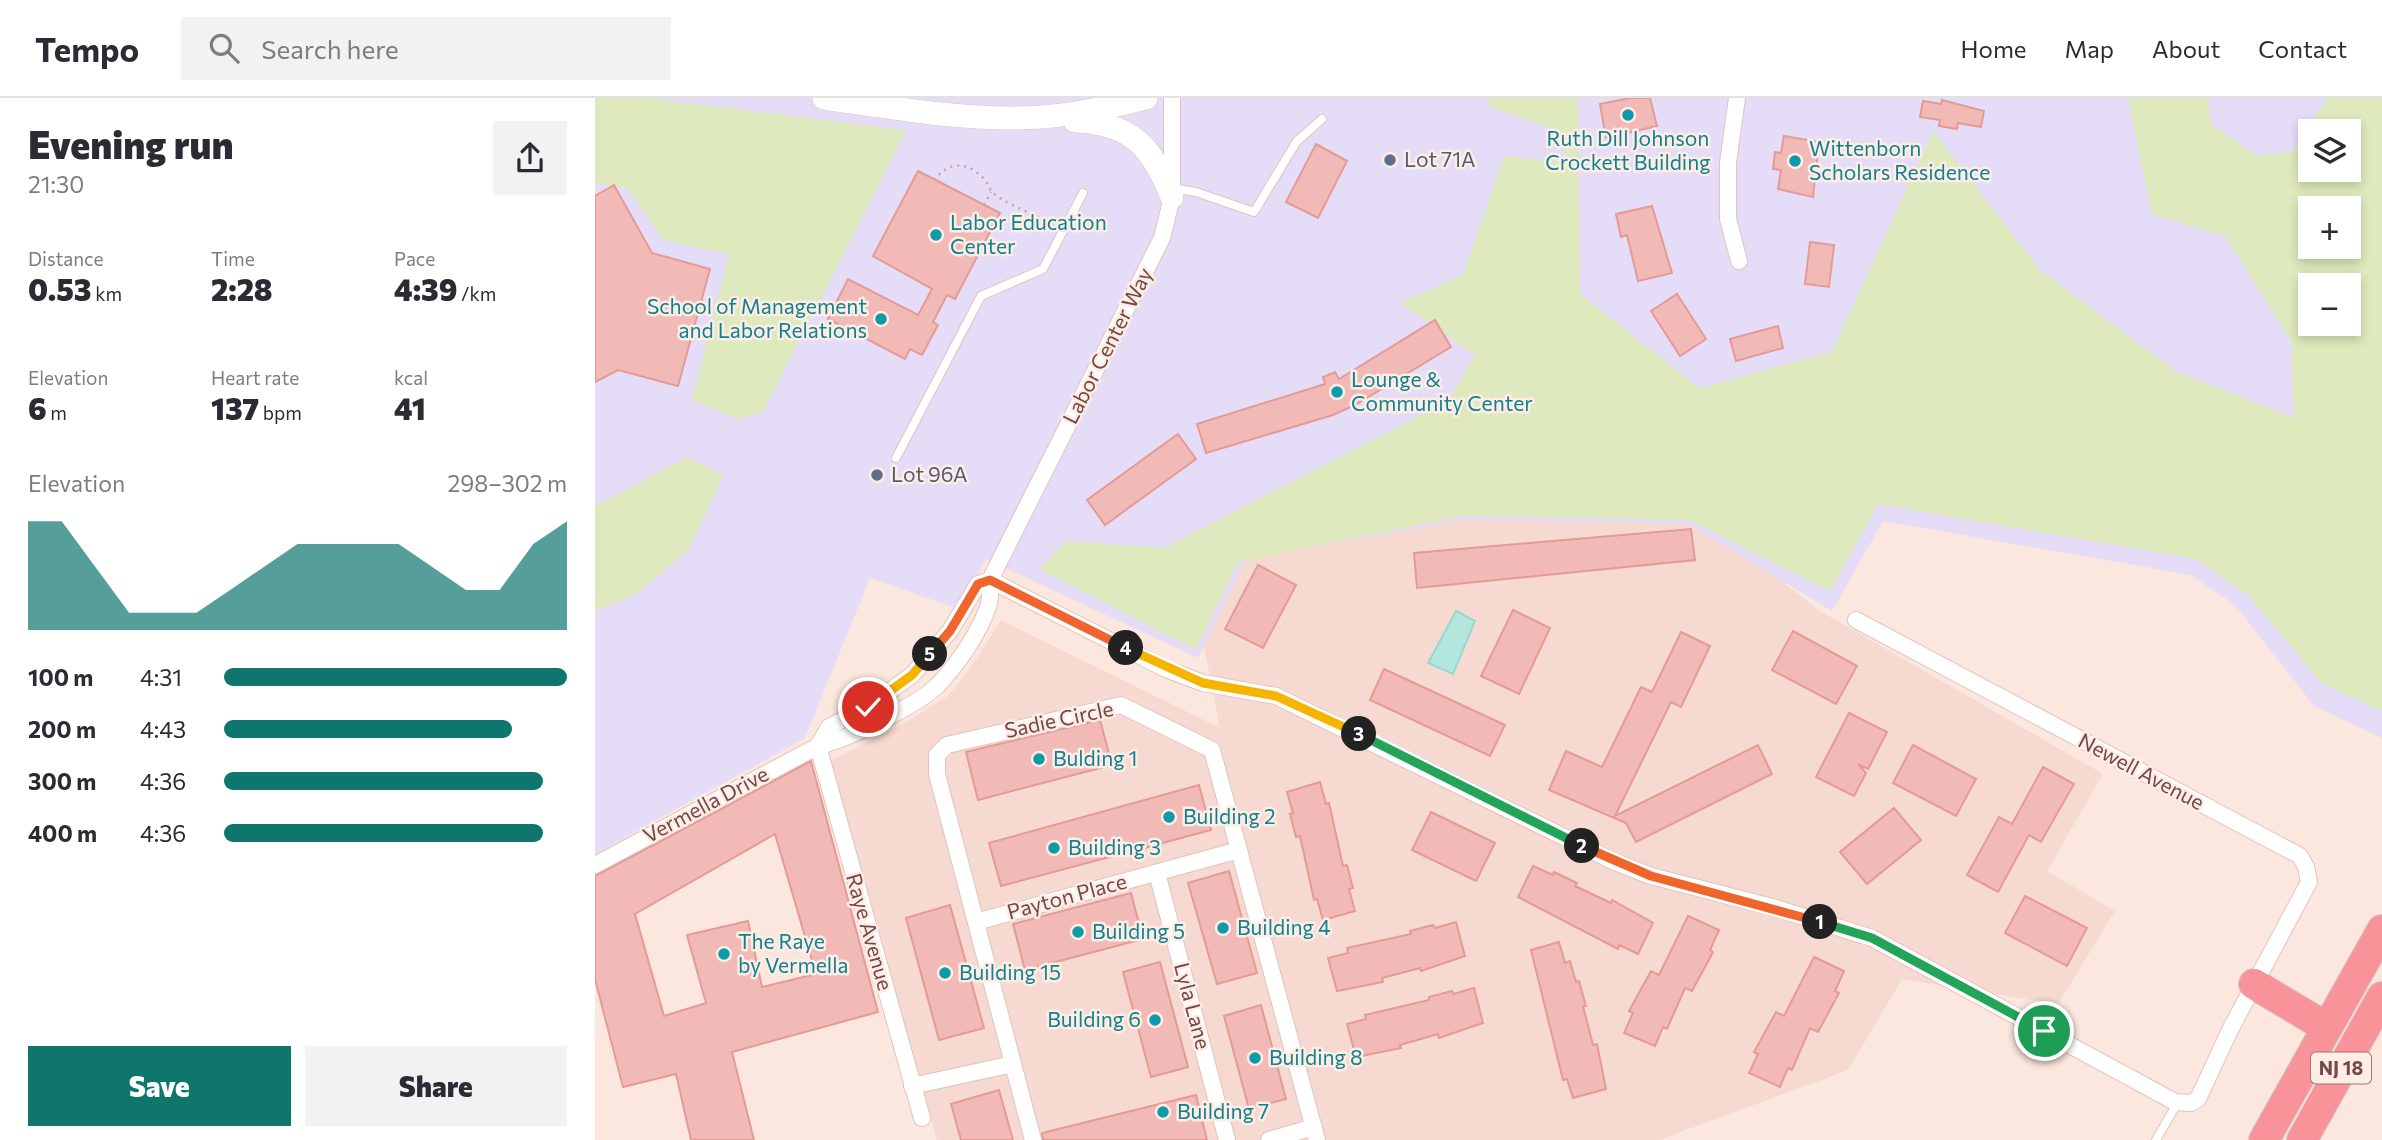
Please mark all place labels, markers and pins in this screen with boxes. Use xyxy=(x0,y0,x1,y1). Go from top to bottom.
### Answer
marker: Ruth Dill Johnson Crockett Building xyxy=(1620,107,1636,123)
place label: Ruth Dill Johnson Crockett Building xyxy=(1545,125,1711,174)
place label: Wittenborn Scholars Residence xyxy=(1809,135,1990,184)
place label: Lot 71A xyxy=(1404,146,1476,171)
marker: Lot 71A xyxy=(1382,152,1398,168)
marker: Wittenborn Scholars Residence xyxy=(1787,153,1803,169)
place label: Labor Education Center xyxy=(950,209,1107,258)
marker: Labor Education Center xyxy=(928,227,944,243)
place label: School of Management and Labor Relations xyxy=(647,293,867,342)
marker: School of Management and Labor Relations xyxy=(873,311,889,327)
place label: Lounge & Community Center xyxy=(1351,366,1533,415)
marker: Lounge & Community Center xyxy=(1329,384,1345,400)
place label: Lot 96A xyxy=(891,461,968,486)
marker: Lot 96A xyxy=(869,467,885,483)
pin: 4 xyxy=(1109,630,1143,666)
pin: 5 xyxy=(913,636,947,672)
pin xyxy=(838,677,898,737)
pin: 3 xyxy=(1341,716,1377,752)
place label: Bulding 1 xyxy=(1053,745,1138,770)
marker: Bulding 1 xyxy=(1031,751,1047,767)
place label: Building 2 xyxy=(1183,803,1276,828)
marker: Building 2 xyxy=(1161,809,1177,825)
pin: 2 xyxy=(1565,828,1599,864)
place label: Building 3 xyxy=(1068,834,1161,859)
marker: Building 3 xyxy=(1046,840,1062,856)
pin: 1 xyxy=(1803,904,1837,940)
place label: Building 4 xyxy=(1237,914,1331,939)
place label: Building 5 xyxy=(1092,918,1185,943)
marker: Building 4 xyxy=(1215,920,1231,936)
marker: Building 5 xyxy=(1070,924,1086,940)
place label: The Raye by Vermella xyxy=(738,928,849,977)
marker: The Raye by Vermella xyxy=(716,946,732,962)
place label: Building 15 xyxy=(959,959,1061,984)
marker: Building 15 xyxy=(937,965,953,981)
pin xyxy=(2014,1001,2074,1061)
place label: Building 6 xyxy=(1047,1006,1141,1031)
marker: Building 6 xyxy=(1147,1012,1163,1028)
place label: Building 8 xyxy=(1269,1044,1363,1069)
marker: Building 8 xyxy=(1247,1050,1263,1066)
place label: Building 7 xyxy=(1177,1098,1269,1123)
marker: Building 7 xyxy=(1155,1104,1171,1120)

